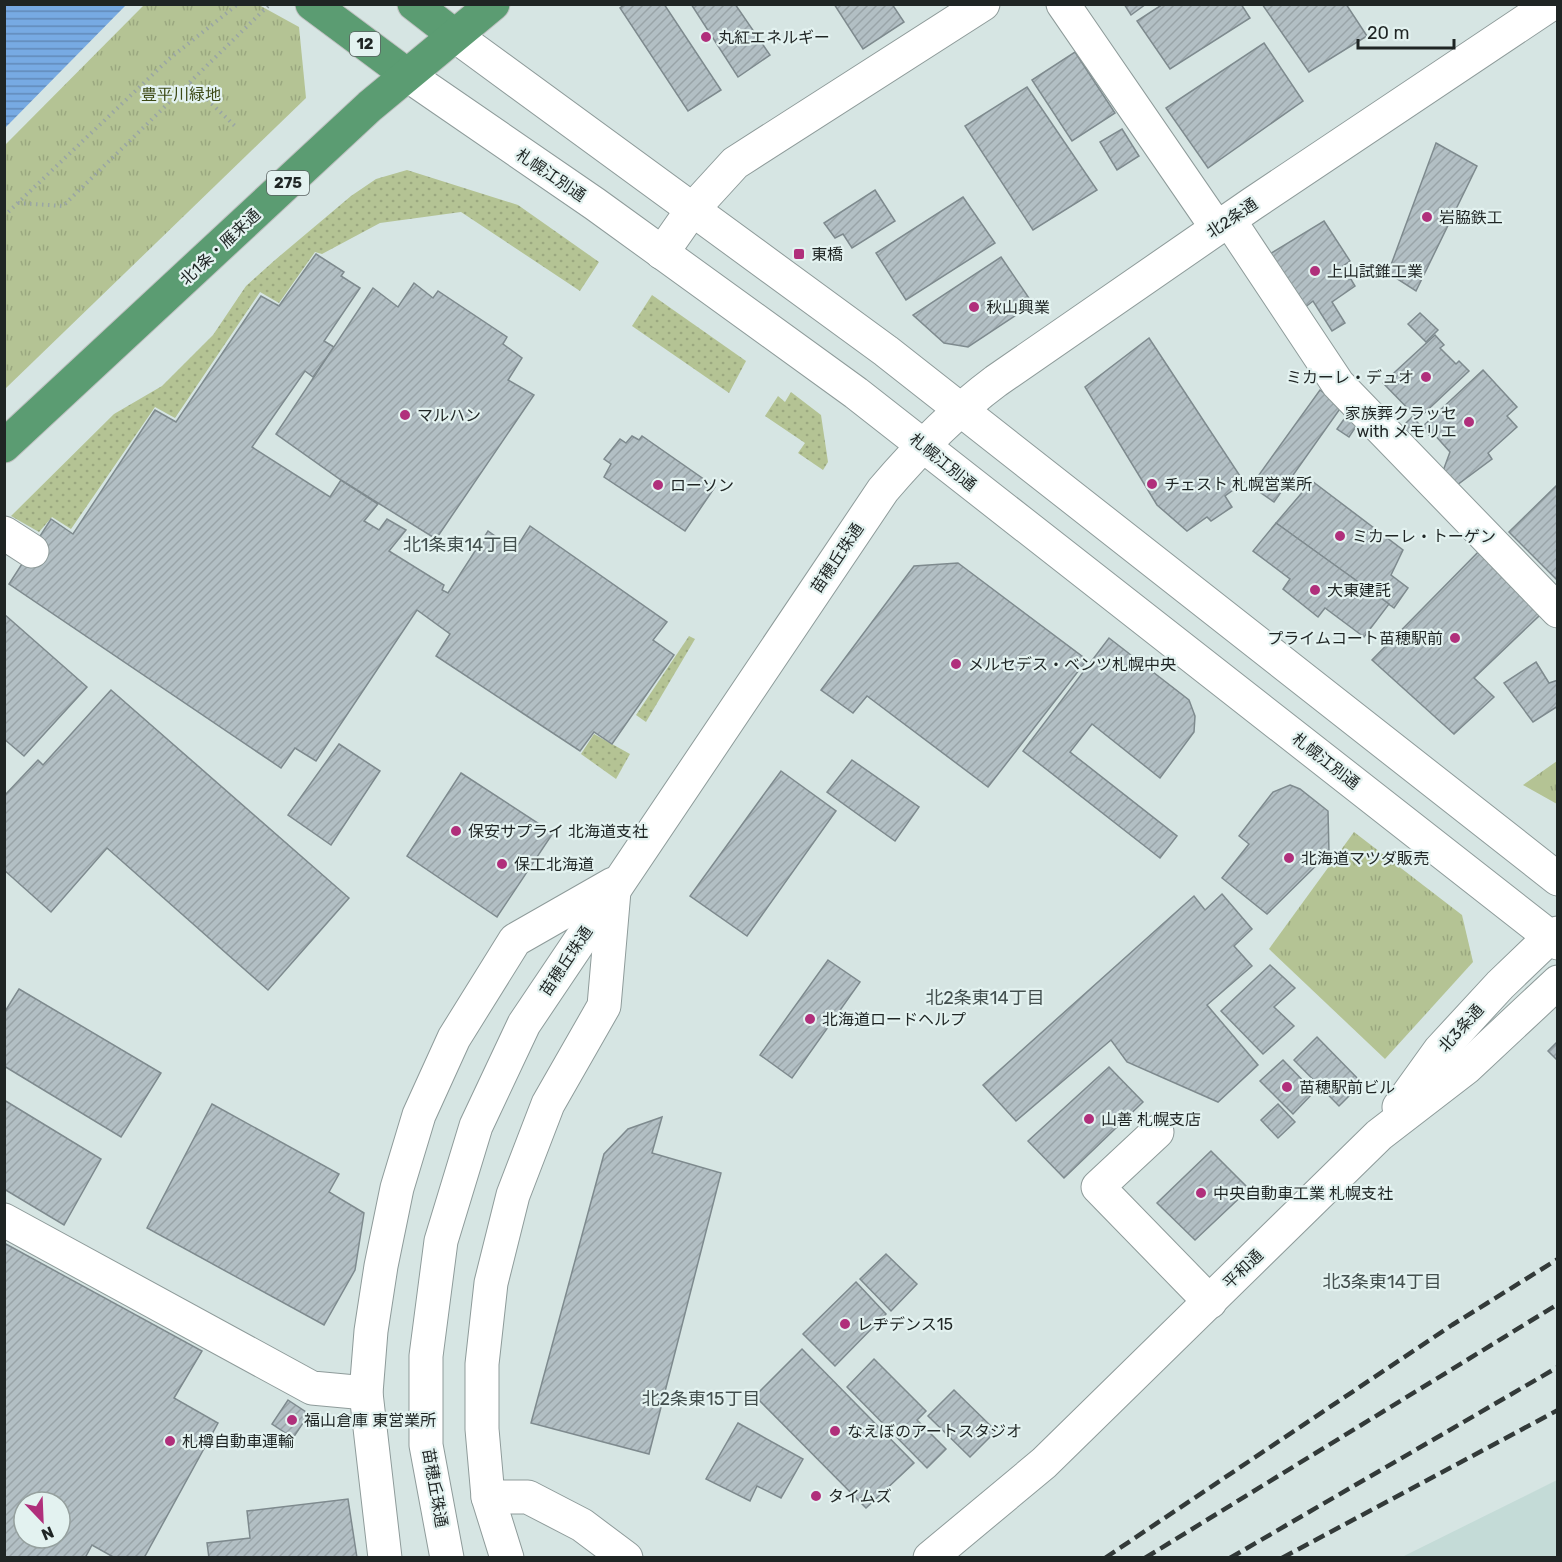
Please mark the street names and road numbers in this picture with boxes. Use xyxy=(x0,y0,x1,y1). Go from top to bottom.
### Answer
road number: 12 xyxy=(350,32,380,56)
street label: 札幌江別通 xyxy=(513,145,589,205)
road number: 275 xyxy=(267,171,309,195)
street label: 北2条通 xyxy=(1203,194,1261,242)
street label: 北1条・雁来通 xyxy=(176,205,264,289)
street label: 札幌江別通 xyxy=(906,429,980,495)
street label: 苗穂丘珠通 xyxy=(807,520,867,596)
street label: 札幌江別通 xyxy=(1289,729,1363,793)
street label: 苗穂丘珠通 xyxy=(536,923,596,999)
street label: 北3条通 xyxy=(1435,1000,1487,1056)
street label: 平和通 xyxy=(1219,1245,1267,1293)
street label: 苗穂丘珠通 xyxy=(419,1447,451,1529)

